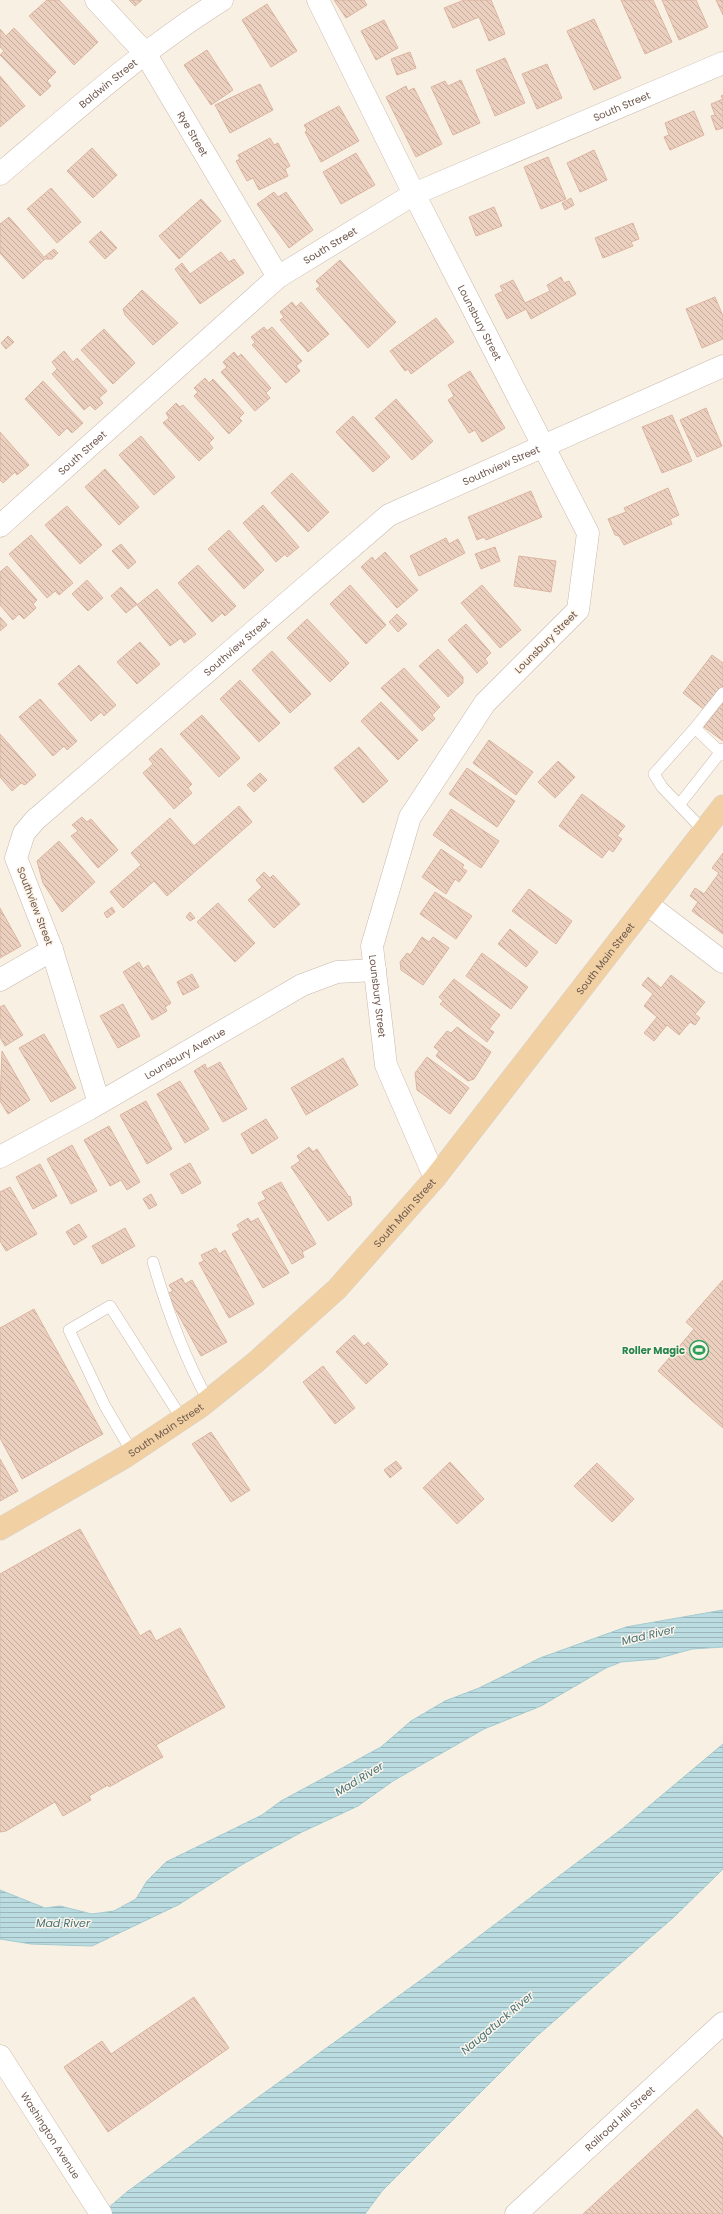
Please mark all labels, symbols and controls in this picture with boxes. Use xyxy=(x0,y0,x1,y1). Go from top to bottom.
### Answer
street label: Baldwin Street xyxy=(76,55,141,111)
street label: South Street xyxy=(591,87,653,125)
street label: Rye Street xyxy=(174,108,212,159)
street label: South Street xyxy=(300,223,360,268)
street label: Lounsbury Street xyxy=(454,282,506,363)
street label: South Street xyxy=(54,427,110,478)
street label: Southview Street xyxy=(460,441,542,489)
street label: Lounsbury Street xyxy=(511,607,581,677)
street label: Southview Street xyxy=(200,613,273,679)
street label: Southview Street xyxy=(13,865,57,948)
street label: South Main Street xyxy=(572,919,638,998)
street label: Lounsbury Street xyxy=(366,954,390,1039)
street label: Lounsbury Avenue xyxy=(141,1024,228,1083)
street label: South Main Street xyxy=(370,1175,439,1251)
sports icon: Roller Magic xyxy=(688,1339,710,1361)
place label: Roller Magic xyxy=(622,1343,685,1358)
street label: South Main Street xyxy=(125,1399,207,1461)
water label: Mad River xyxy=(620,1621,677,1649)
water label: Mad River xyxy=(332,1758,387,1800)
water label: Mad River xyxy=(36,1915,91,1931)
water label: Naugatuck River xyxy=(457,1987,537,2058)
street label: Railroad Hill Street xyxy=(581,2082,658,2155)
street label: Washington Avenue xyxy=(17,2089,84,2182)

